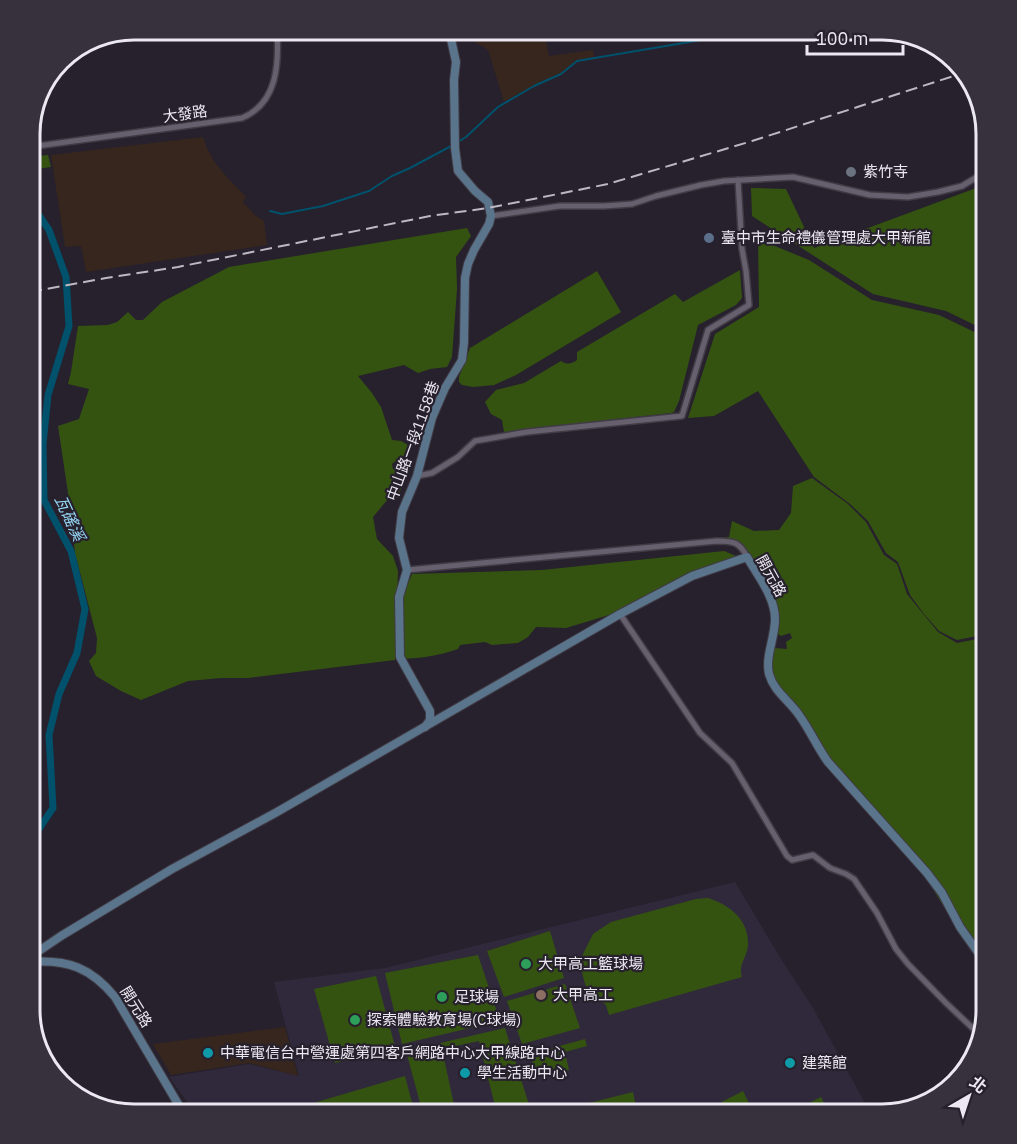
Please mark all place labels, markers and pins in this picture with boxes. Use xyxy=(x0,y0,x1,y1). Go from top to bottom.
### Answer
place label: 紫竹寺 xyxy=(863,162,908,181)
marker: 紫竹寺 xyxy=(844,165,858,179)
place label: 臺中市生命禮儀管理處大甲新館 xyxy=(721,228,931,247)
marker: 臺中市生命禮儀管理處大甲新館 xyxy=(702,231,716,245)
place label: 大甲高工籃球場 xyxy=(538,954,643,973)
marker: 大甲高工籃球場 xyxy=(519,957,533,971)
place label: 大甲高工 xyxy=(553,985,613,1004)
place label: 足球場 xyxy=(454,987,499,1006)
marker: 大甲高工 xyxy=(534,988,548,1002)
marker: 足球場 xyxy=(435,990,449,1004)
place label: 探索體驗教育場(C球場) xyxy=(367,1010,521,1029)
marker: 探索體驗教育場(C球場) xyxy=(348,1013,362,1027)
place label: 中華電信台中營運處第四客戶網路中心大甲線路中心 xyxy=(220,1043,565,1062)
marker: 中華電信台中營運處第四客戶網路中心大甲線路中心 xyxy=(201,1046,215,1060)
place label: 建築館 xyxy=(802,1053,847,1072)
marker: 建築館 xyxy=(783,1056,797,1070)
place label: 學生活動中心 xyxy=(477,1063,567,1082)
marker: 學生活動中心 xyxy=(458,1066,472,1080)

